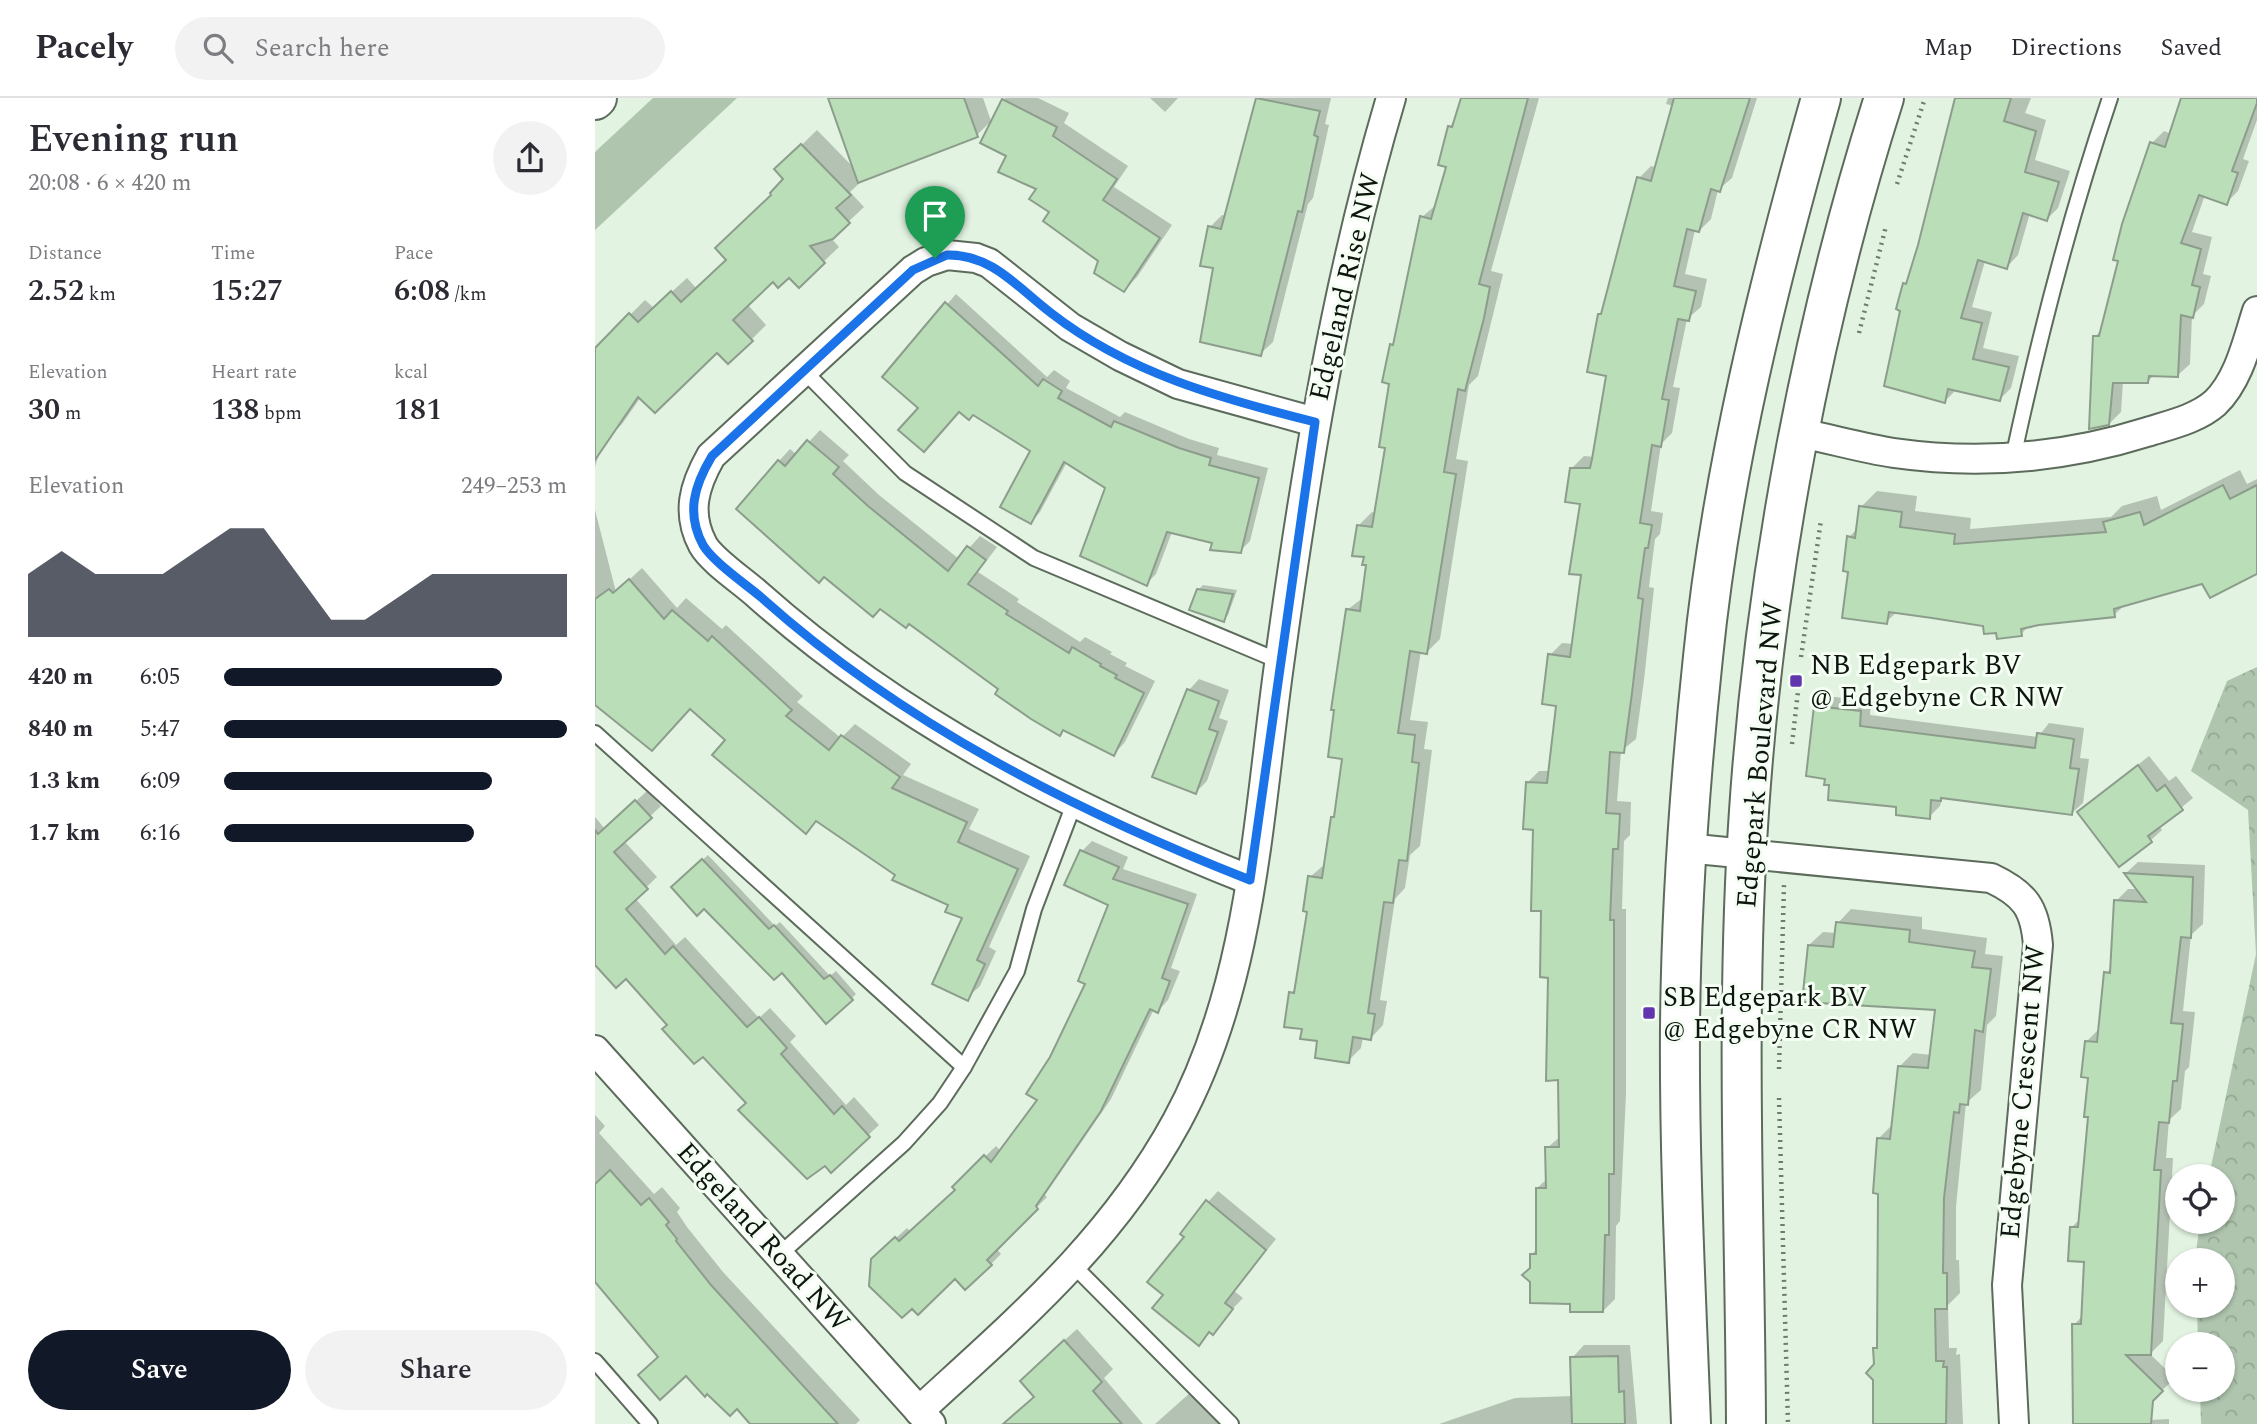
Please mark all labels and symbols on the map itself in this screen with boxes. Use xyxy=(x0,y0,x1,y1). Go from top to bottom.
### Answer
street label: Edgeland Rise NW xyxy=(1298,168,1392,405)
pin xyxy=(905,186,965,258)
street label: Edgepark Boulevard NW xyxy=(1725,599,1795,910)
place label: NB Edgepark BV @ Edgebyne CR NW xyxy=(1810,644,2064,719)
marker: NB Edgepark BV @ Edgebyne CR NW xyxy=(1788,673,1804,689)
street label: Edgebyne Crescent NW xyxy=(1989,943,2057,1241)
place label: SB Edgepark BV @ Edgebyne CR NW xyxy=(1663,976,1917,1051)
marker: SB Edgepark BV @ Edgebyne CR NW xyxy=(1641,1005,1657,1021)
street label: Edgeland Road NW xyxy=(666,1132,861,1342)

